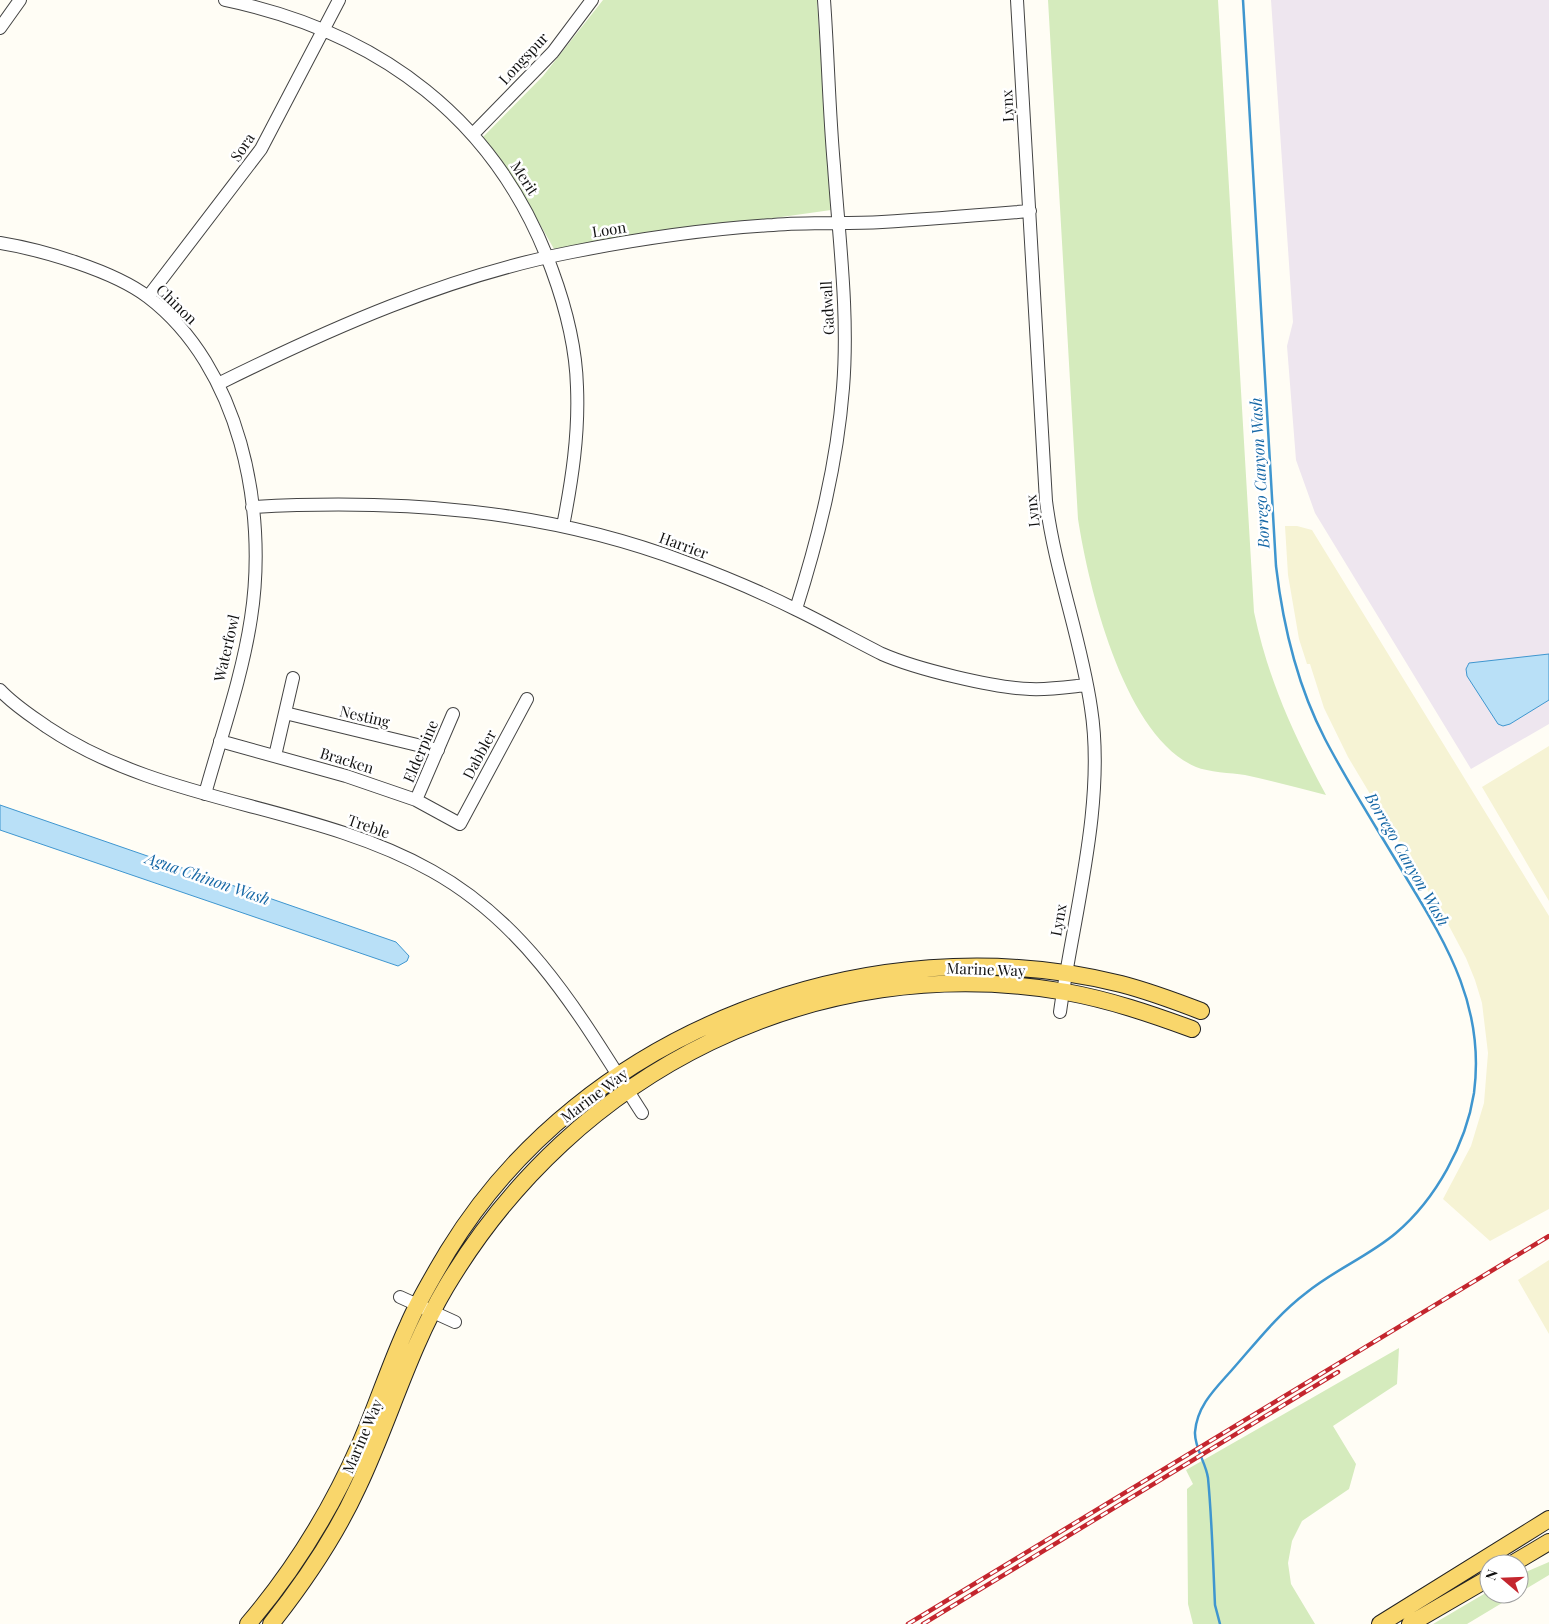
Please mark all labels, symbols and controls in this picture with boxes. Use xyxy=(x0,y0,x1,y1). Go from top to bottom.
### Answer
street label: Longspur xyxy=(494,27,553,88)
street label: Lynx xyxy=(996,89,1018,123)
street label: Sora xyxy=(225,128,259,165)
street label: Merit xyxy=(507,157,544,199)
street label: Loon xyxy=(591,216,628,242)
street label: Chinon xyxy=(152,280,202,328)
street label: Gadwall xyxy=(816,280,838,336)
water label: Borrego Canyon Wash xyxy=(1245,397,1273,550)
street label: Lynx xyxy=(1020,494,1044,528)
street label: Harrier xyxy=(657,527,712,563)
street label: Waterfowl xyxy=(208,613,243,684)
street label: Nesting xyxy=(338,701,392,732)
street label: Elderpine xyxy=(398,717,442,785)
street label: Dabbler xyxy=(458,725,501,782)
street label: Bracken xyxy=(318,742,376,778)
water label: Borrego Canyon Wash xyxy=(1361,787,1455,930)
street label: Treble xyxy=(345,809,393,843)
water label: Agua Chinon Wash xyxy=(141,846,273,909)
street label: Lynx xyxy=(1045,902,1071,938)
street label: Marine Way xyxy=(946,958,1026,980)
street label: Marine Way xyxy=(556,1063,632,1127)
street label: Marine Way xyxy=(337,1395,387,1476)
north arrow xyxy=(1479,1554,1529,1604)
text: N xyxy=(1481,1567,1502,1582)

